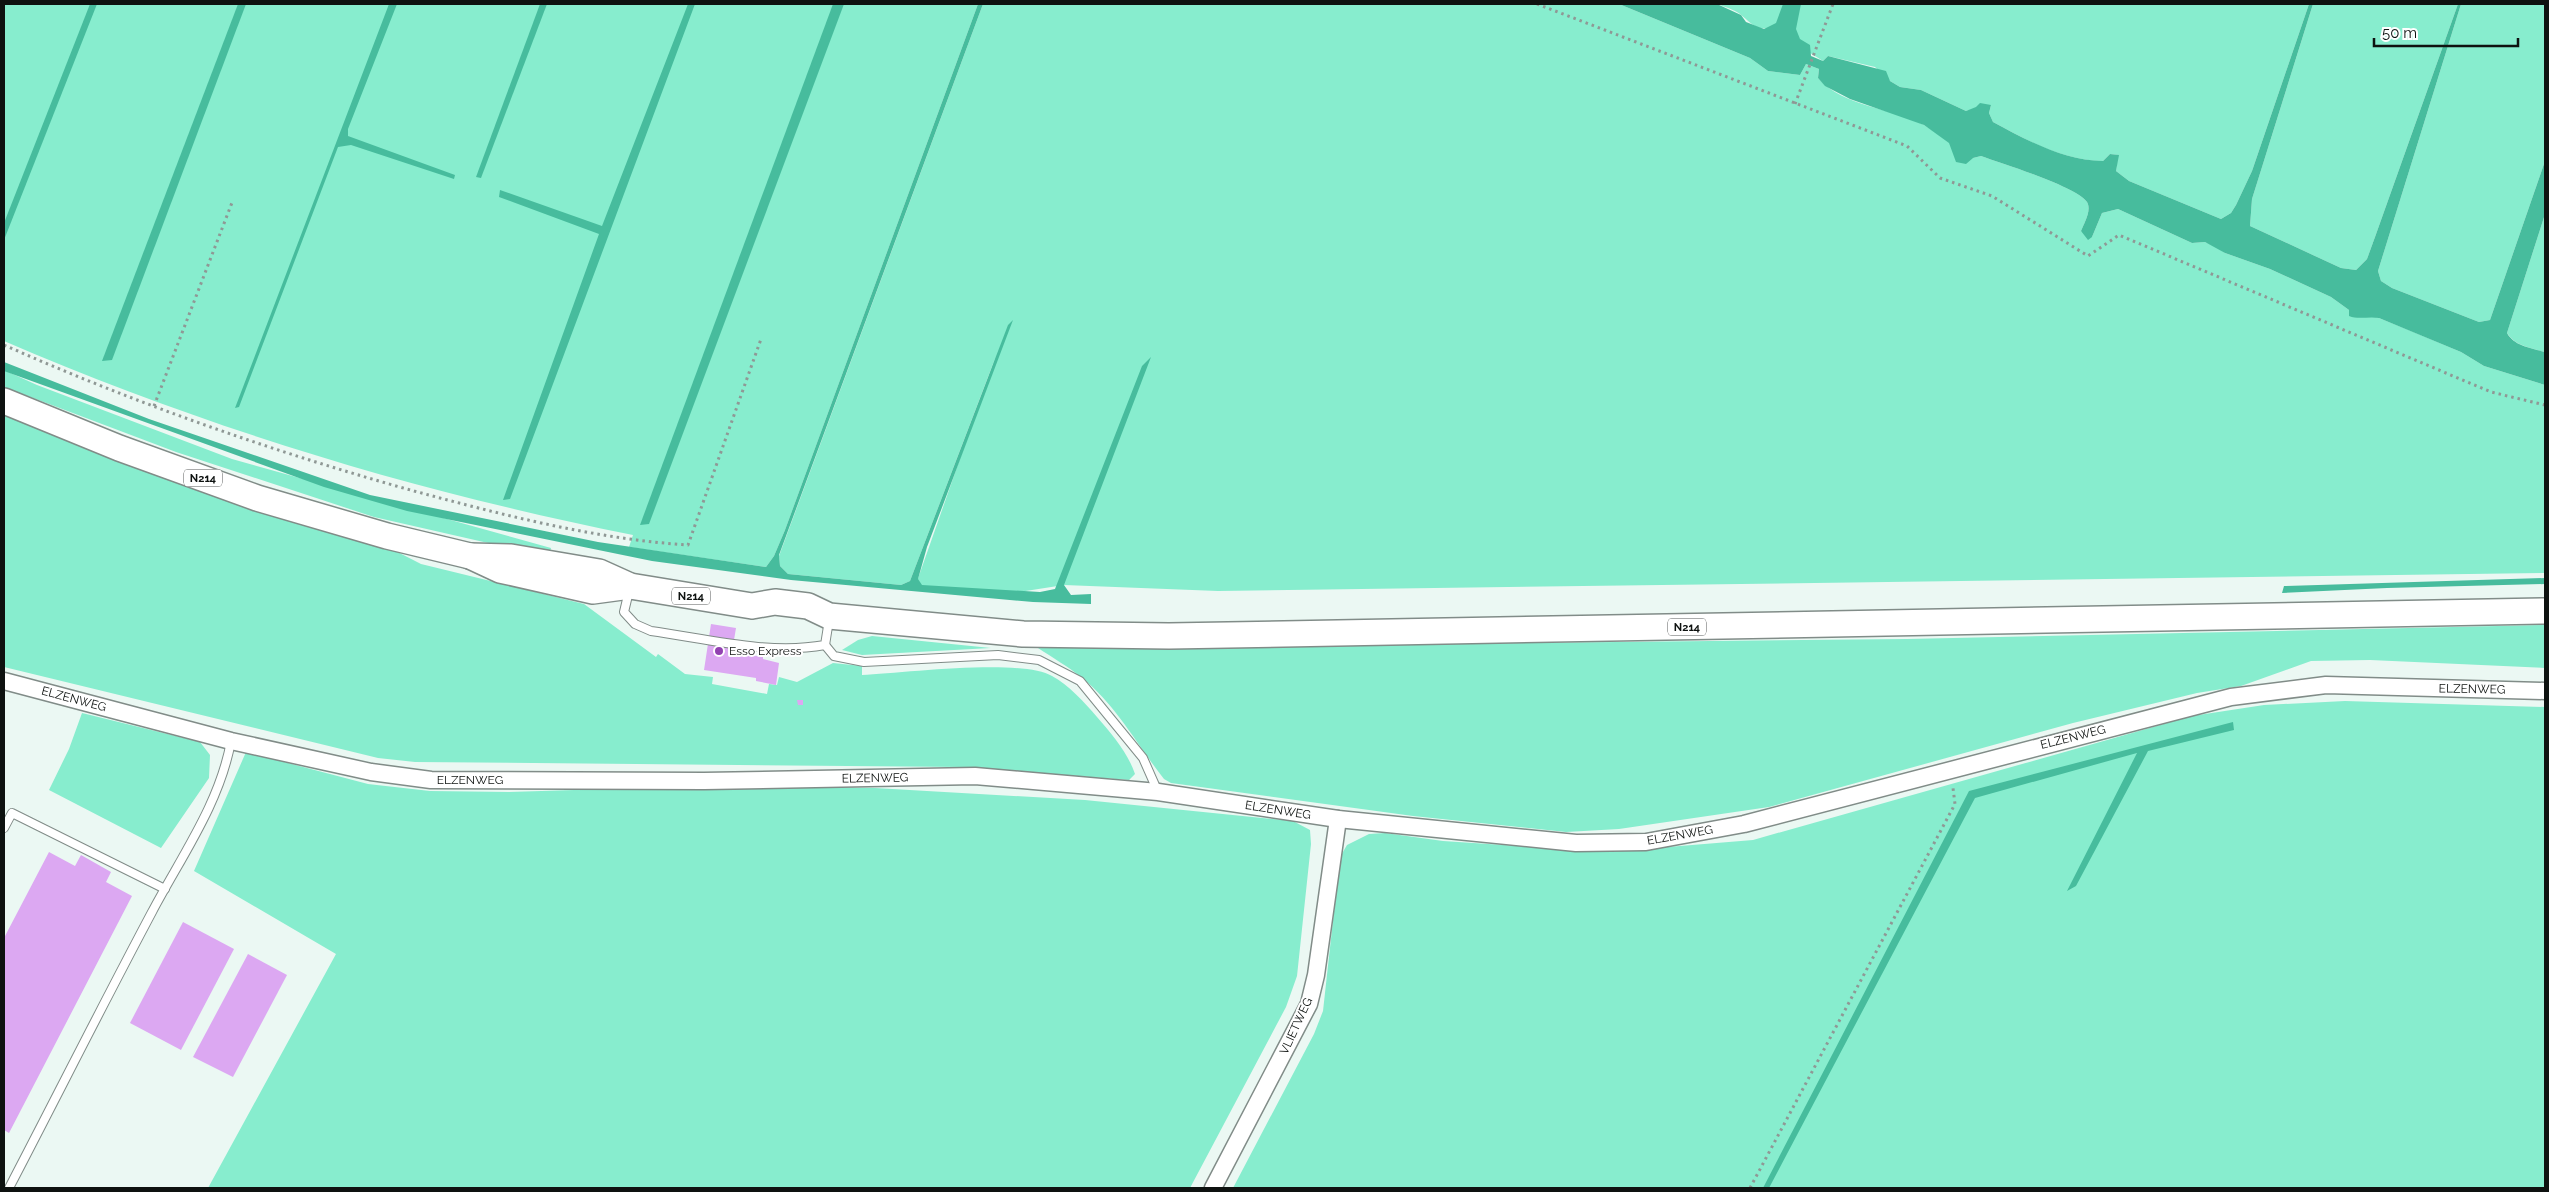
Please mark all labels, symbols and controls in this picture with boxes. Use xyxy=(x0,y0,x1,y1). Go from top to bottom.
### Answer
scale bar xyxy=(2374,15,2518,47)
text: 50 m xyxy=(2382,24,2417,42)
road number: N214 xyxy=(184,469,222,486)
road number: N214 xyxy=(672,588,710,604)
road number: N214 xyxy=(1668,618,1706,636)
place label: Esso Express xyxy=(729,644,802,658)
marker: Esso Express xyxy=(713,645,725,657)
street label: ELZENWEG xyxy=(2439,681,2505,697)
street label: ELZENWEG xyxy=(40,684,108,714)
street label: ELZENWEG xyxy=(2039,722,2107,752)
street label: ELZENWEG xyxy=(842,770,908,786)
street label: ELZENWEG xyxy=(437,773,503,787)
street label: ELZENWEG xyxy=(1244,798,1312,822)
street label: ELZENWEG xyxy=(1646,822,1714,848)
street label: VLIETWEG xyxy=(1277,995,1315,1057)

